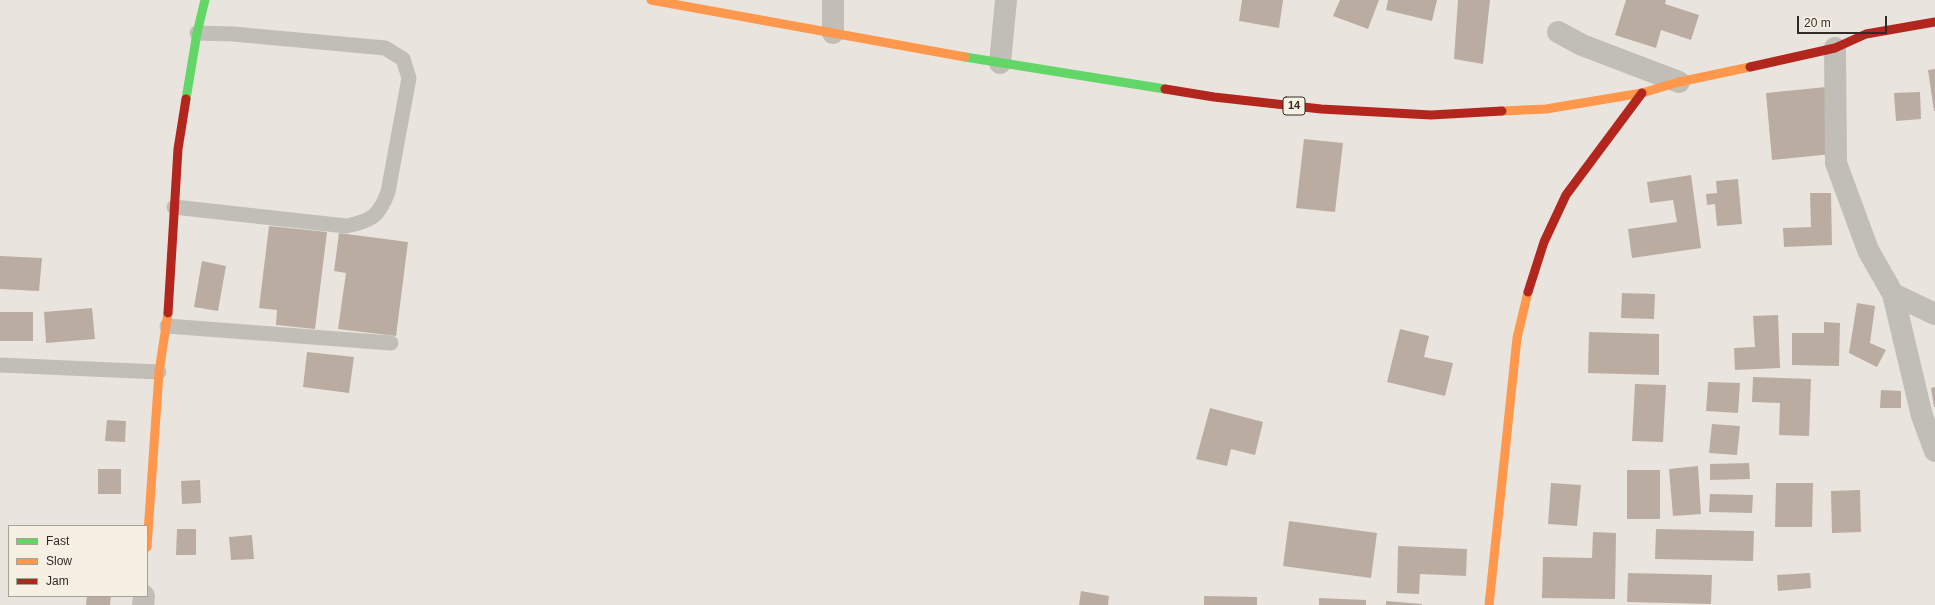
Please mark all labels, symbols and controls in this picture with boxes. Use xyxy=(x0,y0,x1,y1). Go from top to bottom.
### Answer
scale bar xyxy=(1799,8,1889,34)
text: 20 m xyxy=(1804,16,1831,30)
road number: 14 xyxy=(1283,97,1305,115)
legend xyxy=(8,525,148,597)
text: Fast xyxy=(46,534,69,548)
text: Slow xyxy=(46,554,72,568)
text: Jam xyxy=(46,574,69,588)

